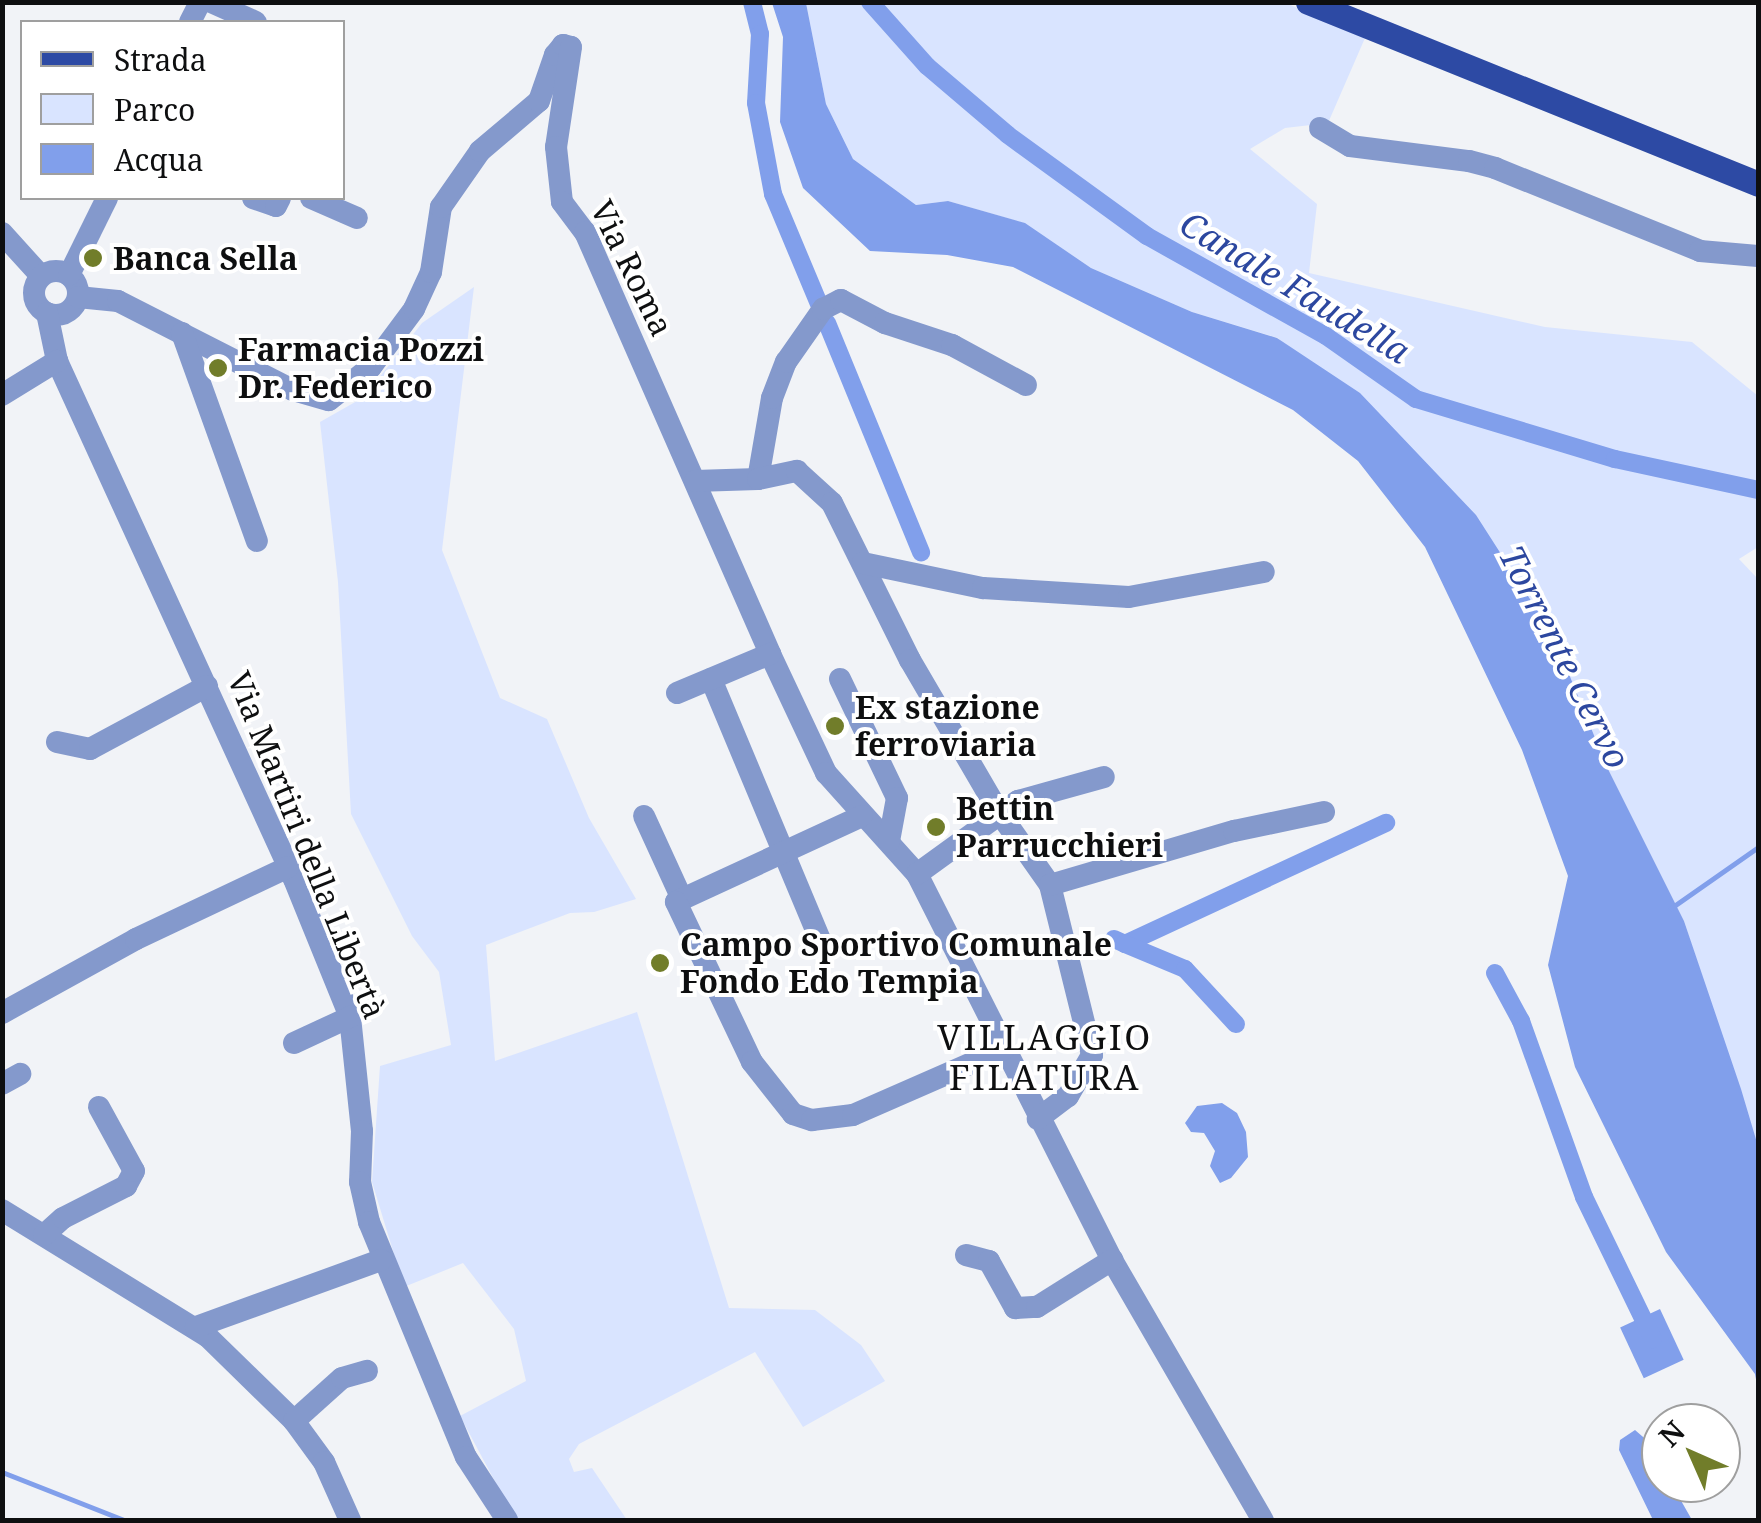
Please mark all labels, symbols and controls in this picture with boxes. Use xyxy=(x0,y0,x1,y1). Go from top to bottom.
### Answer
legend xyxy=(20,20,345,200)
text: Strada xyxy=(114,39,207,80)
text: Parco xyxy=(114,89,195,130)
text: Acqua xyxy=(114,139,204,180)
street label: Via Roma xyxy=(583,194,681,342)
water label: Canale Faudella xyxy=(1173,202,1417,372)
place label: Banca Sella xyxy=(113,239,298,277)
marker: Banca Sella xyxy=(82,247,104,269)
place label: Farmacia Pozzi Dr. Federico xyxy=(238,331,484,406)
marker: Farmacia Pozzi Dr. Federico xyxy=(207,357,229,379)
water label: Torrente Cervo xyxy=(1491,539,1639,775)
street label: Via Martiri della Libertà xyxy=(220,666,394,1024)
place label: Ex stazione ferroviaria xyxy=(855,689,1040,764)
marker: Ex stazione ferroviaria xyxy=(824,715,846,737)
place label: Bettin Parrucchieri xyxy=(956,790,1163,865)
marker: Bettin Parrucchieri xyxy=(925,816,947,838)
place label: Campo Sportivo Comunale Fondo Edo Tempia xyxy=(680,926,1112,1001)
marker: Campo Sportivo Comunale Fondo Edo Tempia xyxy=(649,952,671,974)
district label: VILLAGGIO FILATURA xyxy=(937,1016,1153,1098)
north arrow xyxy=(1641,1403,1741,1503)
text: N xyxy=(1650,1412,1692,1454)

